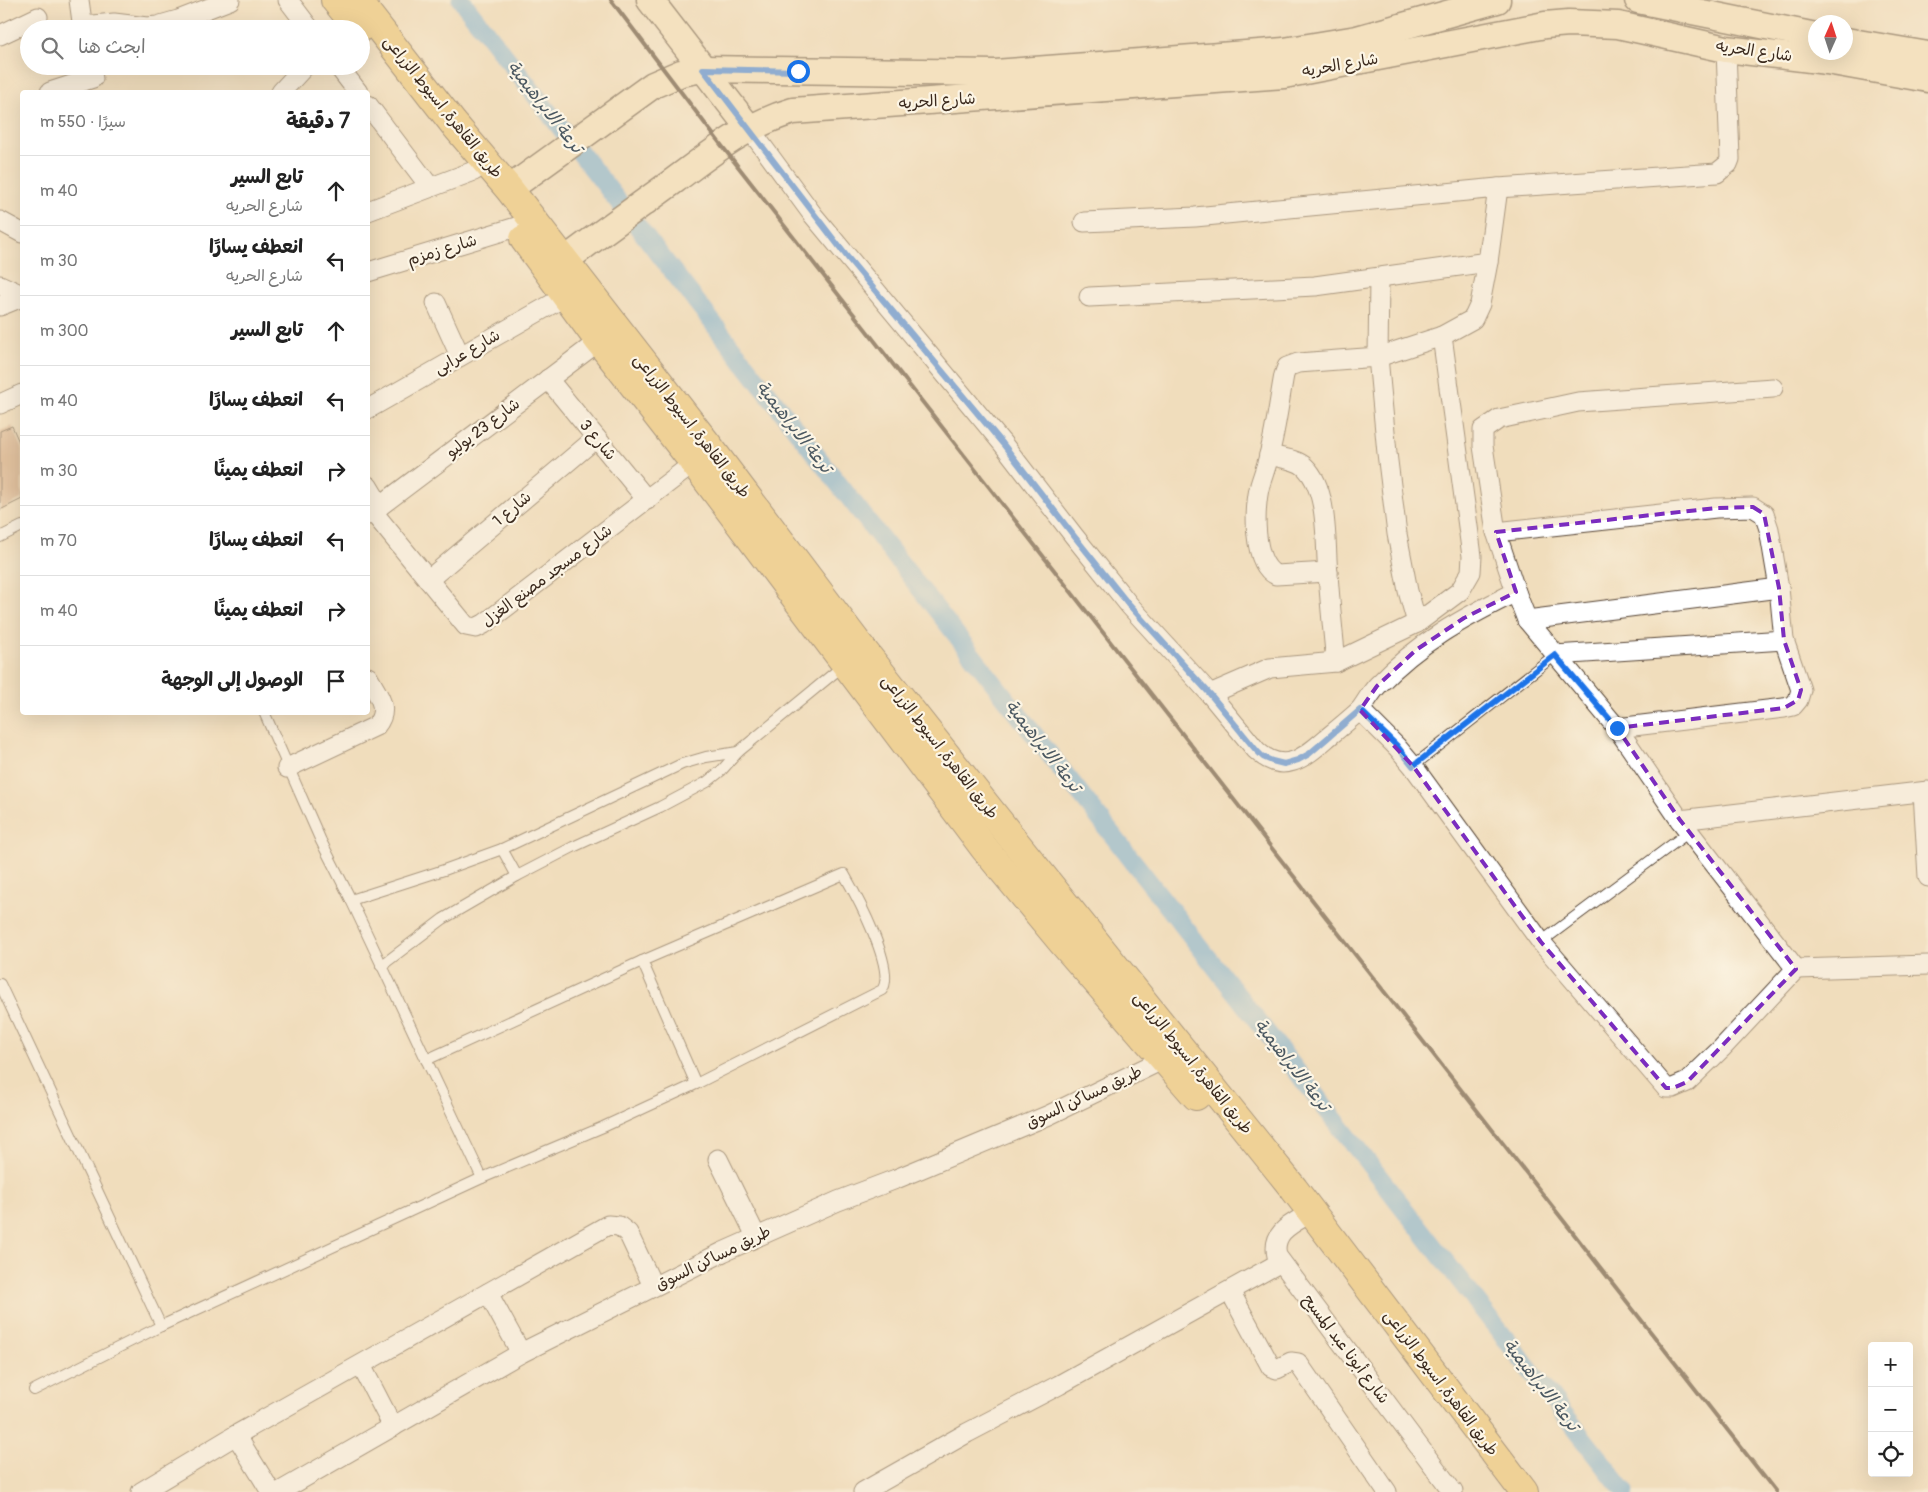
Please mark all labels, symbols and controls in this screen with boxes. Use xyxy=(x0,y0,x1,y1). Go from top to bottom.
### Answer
north arrow xyxy=(1808,15,1853,60)
search box xyxy=(20,20,370,75)
street label: طريق القاهرة, اسيوط الزراعى xyxy=(379,32,507,182)
icon: search xyxy=(38,34,66,62)
text: ابحث هنا xyxy=(78,35,146,59)
street label: شارع الحريه xyxy=(1714,36,1794,67)
street label: شارع الحريه xyxy=(1300,48,1380,83)
water label: ترعة الابراهيمية xyxy=(502,56,590,160)
route start xyxy=(787,60,810,83)
street label: شارع الحريه xyxy=(898,88,976,115)
text: 7 دقيقة xyxy=(286,108,350,135)
text: سيرًا · 550 m xyxy=(40,112,126,132)
text: تابع السير xyxy=(231,165,303,189)
icon: ahead xyxy=(322,177,350,205)
text: 40 m xyxy=(40,181,78,201)
text: شارع الحريه xyxy=(226,196,303,216)
street label: شارع زمزم xyxy=(405,230,480,272)
text: انعطف يسارًا xyxy=(209,235,303,259)
icon: left xyxy=(322,247,350,275)
text: 30 m xyxy=(40,251,78,271)
text: شارع الحريه xyxy=(226,266,303,286)
icon: ahead xyxy=(322,317,350,345)
text: تابع السير xyxy=(231,318,303,342)
text: 300 m xyxy=(40,321,89,341)
street label: شارع عرابى xyxy=(430,325,504,380)
street label: طريق القاهرة, اسيوط الزراعى xyxy=(629,350,755,502)
water label: ترعة الابراهيمية xyxy=(751,376,839,480)
icon: left xyxy=(322,387,350,415)
text: انعطف يسارًا xyxy=(209,388,303,412)
text: 40 m xyxy=(40,391,78,411)
street label: شارع 23 يوليو xyxy=(441,394,525,464)
street label: شارع 3 xyxy=(574,416,621,465)
icon: right xyxy=(322,457,350,485)
text: انعطف يمينًا xyxy=(214,458,303,482)
text: 30 m xyxy=(40,461,78,481)
street label: شارع 1 xyxy=(489,487,536,532)
street label: شارع مسجد مصنع الغزل xyxy=(478,520,617,632)
icon: left xyxy=(322,527,350,555)
text: انعطف يسارًا xyxy=(209,528,303,552)
text: 70 m xyxy=(40,531,77,551)
icon: right xyxy=(322,597,350,625)
text: انعطف يمينًا xyxy=(214,598,303,622)
text: 40 m xyxy=(40,601,78,621)
icon: arrive xyxy=(322,667,350,695)
text: الوصول إلى الوجهة xyxy=(161,668,303,692)
street label: طريق القاهرة, اسيوط الزراعى xyxy=(877,671,1003,823)
water label: ترعة الابراهيمية xyxy=(1000,695,1088,799)
route end xyxy=(1606,717,1629,740)
street label: طريق القاهرة, اسيوط الزراعى xyxy=(1129,988,1257,1138)
water label: ترعة الابراهيمية xyxy=(1249,1014,1337,1118)
street label: طريق مساكن السوق xyxy=(1023,1061,1145,1133)
street label: طريق مساكن السوق xyxy=(652,1221,774,1295)
street label: شارع أبونا عبد المسيح xyxy=(1297,1290,1394,1408)
street label: طريق القاهرة, اسيوط الزراعى xyxy=(1380,1306,1502,1460)
water label: ترعة الابراهيمية xyxy=(1498,1334,1586,1438)
map controls xyxy=(1868,1342,1913,1477)
button: + xyxy=(1868,1342,1913,1387)
button: − xyxy=(1868,1387,1913,1432)
button: locate xyxy=(1868,1432,1913,1477)

